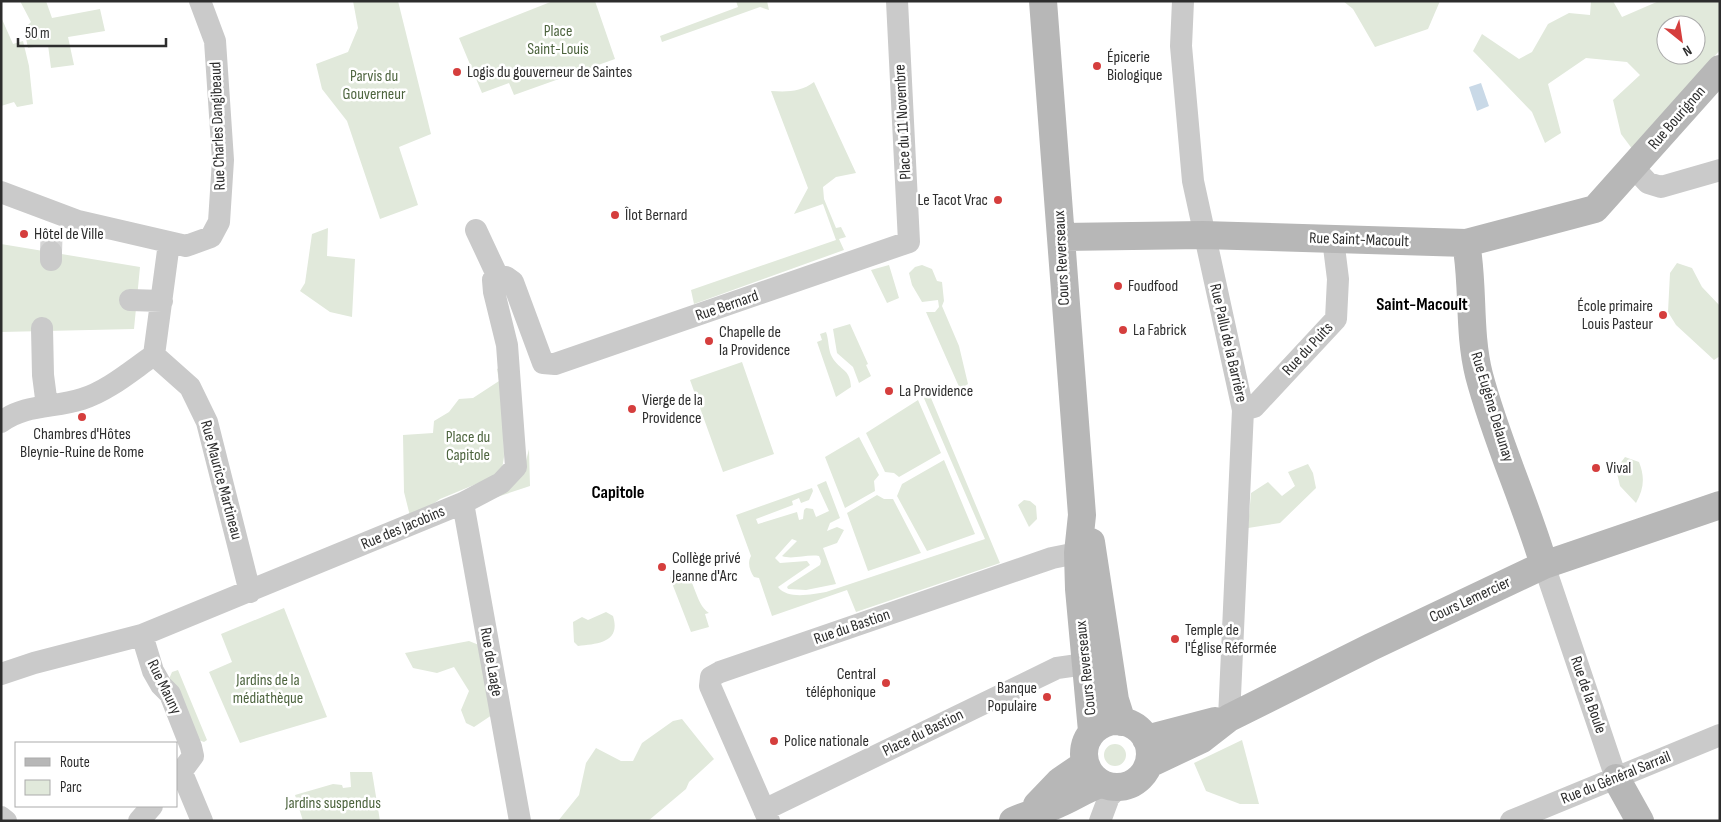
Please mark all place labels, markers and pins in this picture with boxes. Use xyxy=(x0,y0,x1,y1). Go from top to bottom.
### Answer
place label: Épicerie Biologique xyxy=(1107,48,1162,85)
marker: Épicerie Biologique xyxy=(1091,60,1103,72)
place label: Logis du gouverneur de Saintes xyxy=(467,63,633,82)
marker: Logis du gouverneur de Saintes xyxy=(451,66,463,78)
place label: Le Tacot Vrac xyxy=(917,191,988,210)
marker: Le Tacot Vrac xyxy=(992,194,1004,206)
place label: Îlot Bernard xyxy=(624,206,687,225)
marker: Îlot Bernard xyxy=(609,209,621,221)
place label: Hôtel de Ville xyxy=(34,225,104,244)
marker: Hôtel de Ville xyxy=(18,228,30,240)
place label: Foudfood xyxy=(1128,277,1178,296)
marker: Foudfood xyxy=(1112,280,1124,292)
place label: École primaire Louis Pasteur xyxy=(1577,297,1653,334)
marker: École primaire Louis Pasteur xyxy=(1657,309,1669,321)
place label: La Fabrick xyxy=(1133,321,1186,340)
place label: Chapelle de la Providence xyxy=(719,323,790,360)
marker: La Fabrick xyxy=(1117,324,1129,336)
marker: Chapelle de la Providence xyxy=(703,335,715,347)
place label: La Providence xyxy=(899,382,973,401)
marker: La Providence xyxy=(883,385,895,397)
place label: Vierge de la Providence xyxy=(642,391,703,428)
marker: Vierge de la Providence xyxy=(626,403,638,415)
marker: Chambres d'Hôtes Bleynie-Ruine de Rome xyxy=(76,411,88,423)
place label: Chambres d'Hôtes Bleynie-Ruine de Rome xyxy=(20,425,144,462)
place label: Vival xyxy=(1606,459,1631,478)
marker: Vival xyxy=(1590,462,1602,474)
place label: Collège privé Jeanne d'Arc xyxy=(671,549,741,586)
marker: Collège privé Jeanne d'Arc xyxy=(656,561,668,573)
place label: Temple de l'Église Réformée xyxy=(1185,621,1277,658)
marker: Temple de l'Église Réformée xyxy=(1169,633,1181,645)
place label: Central téléphonique xyxy=(806,665,876,702)
marker: Central téléphonique xyxy=(880,677,892,689)
place label: Banque Populaire xyxy=(987,679,1037,716)
marker: Banque Populaire xyxy=(1041,691,1053,703)
place label: Police nationale xyxy=(784,732,869,751)
marker: Police nationale xyxy=(768,735,780,747)

